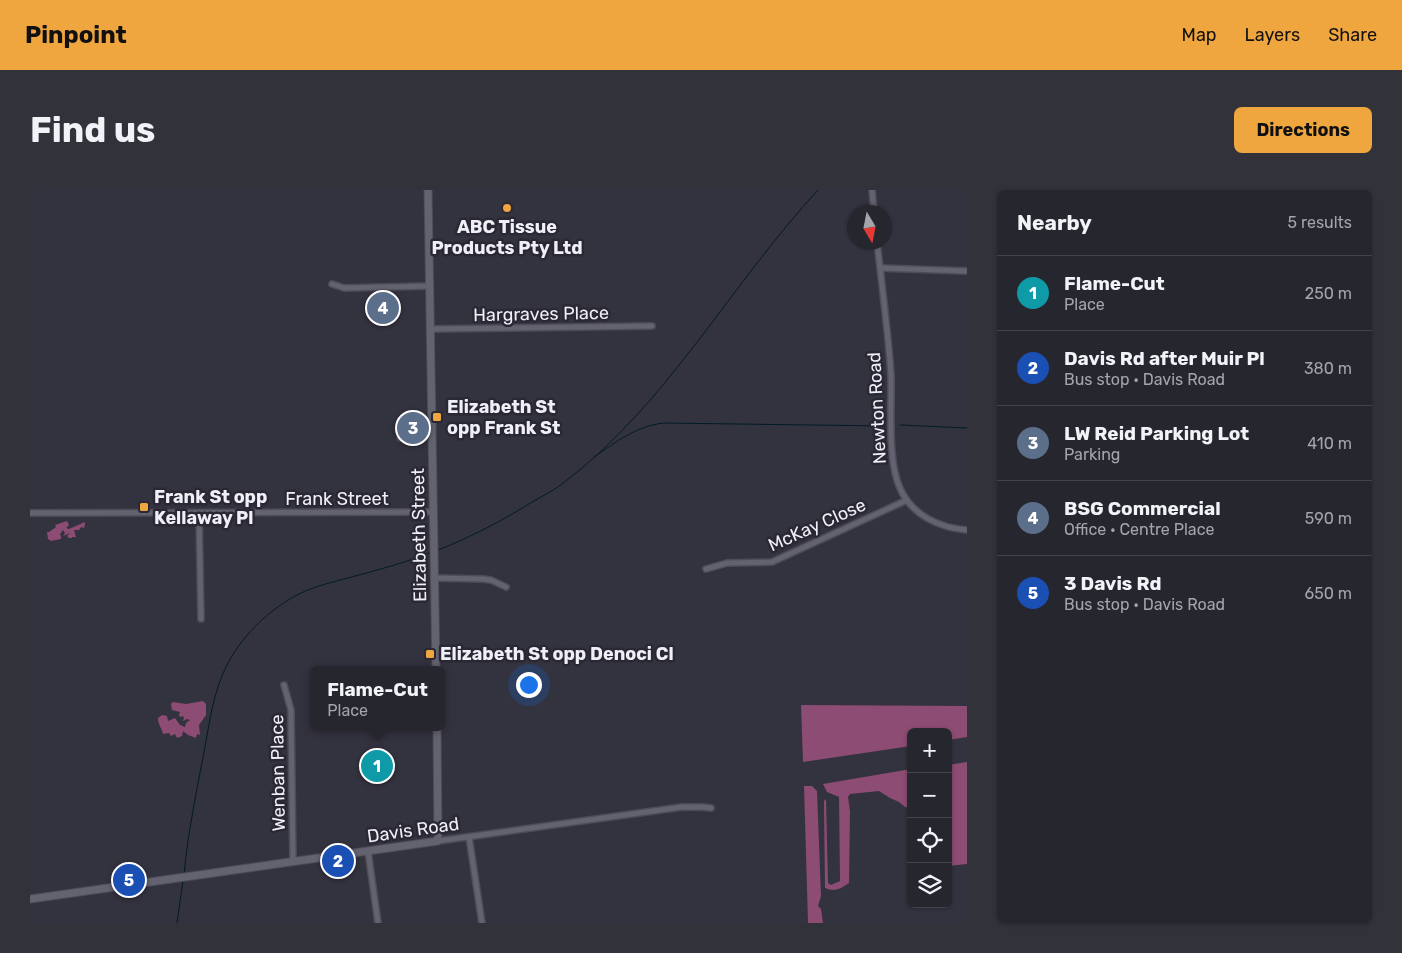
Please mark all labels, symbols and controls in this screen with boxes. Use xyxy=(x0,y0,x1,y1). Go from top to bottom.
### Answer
text: Pinpoint xyxy=(25,21,127,49)
text: Map xyxy=(1182,24,1217,46)
text: Layers xyxy=(1245,24,1300,46)
text: Share xyxy=(1328,24,1377,46)
button: Directions xyxy=(1234,107,1372,153)
text: Find us xyxy=(30,109,155,151)
marker: ABC Tissue Products Pty Ltd xyxy=(501,202,513,214)
north arrow xyxy=(847,205,892,250)
text: Nearby xyxy=(1017,210,1092,235)
text: 5 results xyxy=(1288,213,1352,232)
place label: ABC Tissue Products Pty Ltd xyxy=(431,216,583,259)
text: Flame-Cut xyxy=(1064,272,1165,295)
text: 1 xyxy=(1029,284,1037,303)
text: 250 m xyxy=(1305,284,1352,303)
pin: 4 xyxy=(367,289,399,327)
text: Place xyxy=(1064,295,1105,314)
street label: Hargraves Place xyxy=(473,302,609,326)
text: Davis Rd after Muir Pl xyxy=(1064,347,1265,370)
street label: Newton Road xyxy=(863,351,891,465)
text: 2 xyxy=(1028,359,1038,378)
text: 380 m xyxy=(1304,359,1352,378)
text: Bus stop · Davis Road xyxy=(1064,370,1225,389)
place label: Elizabeth St opp Frank St xyxy=(447,396,560,439)
pin: 3 xyxy=(397,409,429,447)
marker: Elizabeth St opp Frank St xyxy=(431,411,443,423)
text: LW Reid Parking Lot xyxy=(1064,422,1249,445)
text: 3 xyxy=(1028,434,1038,453)
text: 410 m xyxy=(1307,434,1352,453)
text: Parking xyxy=(1064,445,1120,464)
street label: Elizabeth Street xyxy=(407,468,431,602)
place label: Frank St opp Kellaway Pl xyxy=(154,486,267,529)
street label: Frank Street xyxy=(285,488,389,510)
street label: McKay Close xyxy=(765,494,869,556)
text: BSG Commercial xyxy=(1064,497,1221,520)
marker: Frank St opp Kellaway Pl xyxy=(138,501,150,513)
text: 4 xyxy=(1028,509,1038,528)
text: 590 m xyxy=(1305,509,1352,528)
text: Office · Centre Place xyxy=(1064,520,1214,539)
text: 3 Davis Rd xyxy=(1064,572,1161,595)
text: 5 xyxy=(1028,584,1038,603)
text: 650 m xyxy=(1305,584,1352,603)
text: Bus stop · Davis Road xyxy=(1064,595,1225,614)
place label: Elizabeth St opp Denoci Cl xyxy=(440,643,674,665)
marker: Elizabeth St opp Denoci Cl xyxy=(424,648,436,660)
popup xyxy=(310,666,445,731)
your location xyxy=(516,672,542,698)
text: Flame-Cut xyxy=(327,678,428,701)
text: Place xyxy=(327,701,368,720)
street label: Wenban Place xyxy=(266,714,290,832)
map controls xyxy=(907,728,952,908)
button: + xyxy=(907,728,952,773)
pin: 1 xyxy=(361,747,393,785)
button: − xyxy=(907,773,952,818)
street label: Davis Road xyxy=(366,813,460,847)
button: locate xyxy=(907,818,952,863)
pin: 2 xyxy=(322,842,354,880)
pin: 5 xyxy=(113,861,145,899)
button: layers xyxy=(907,863,952,908)

